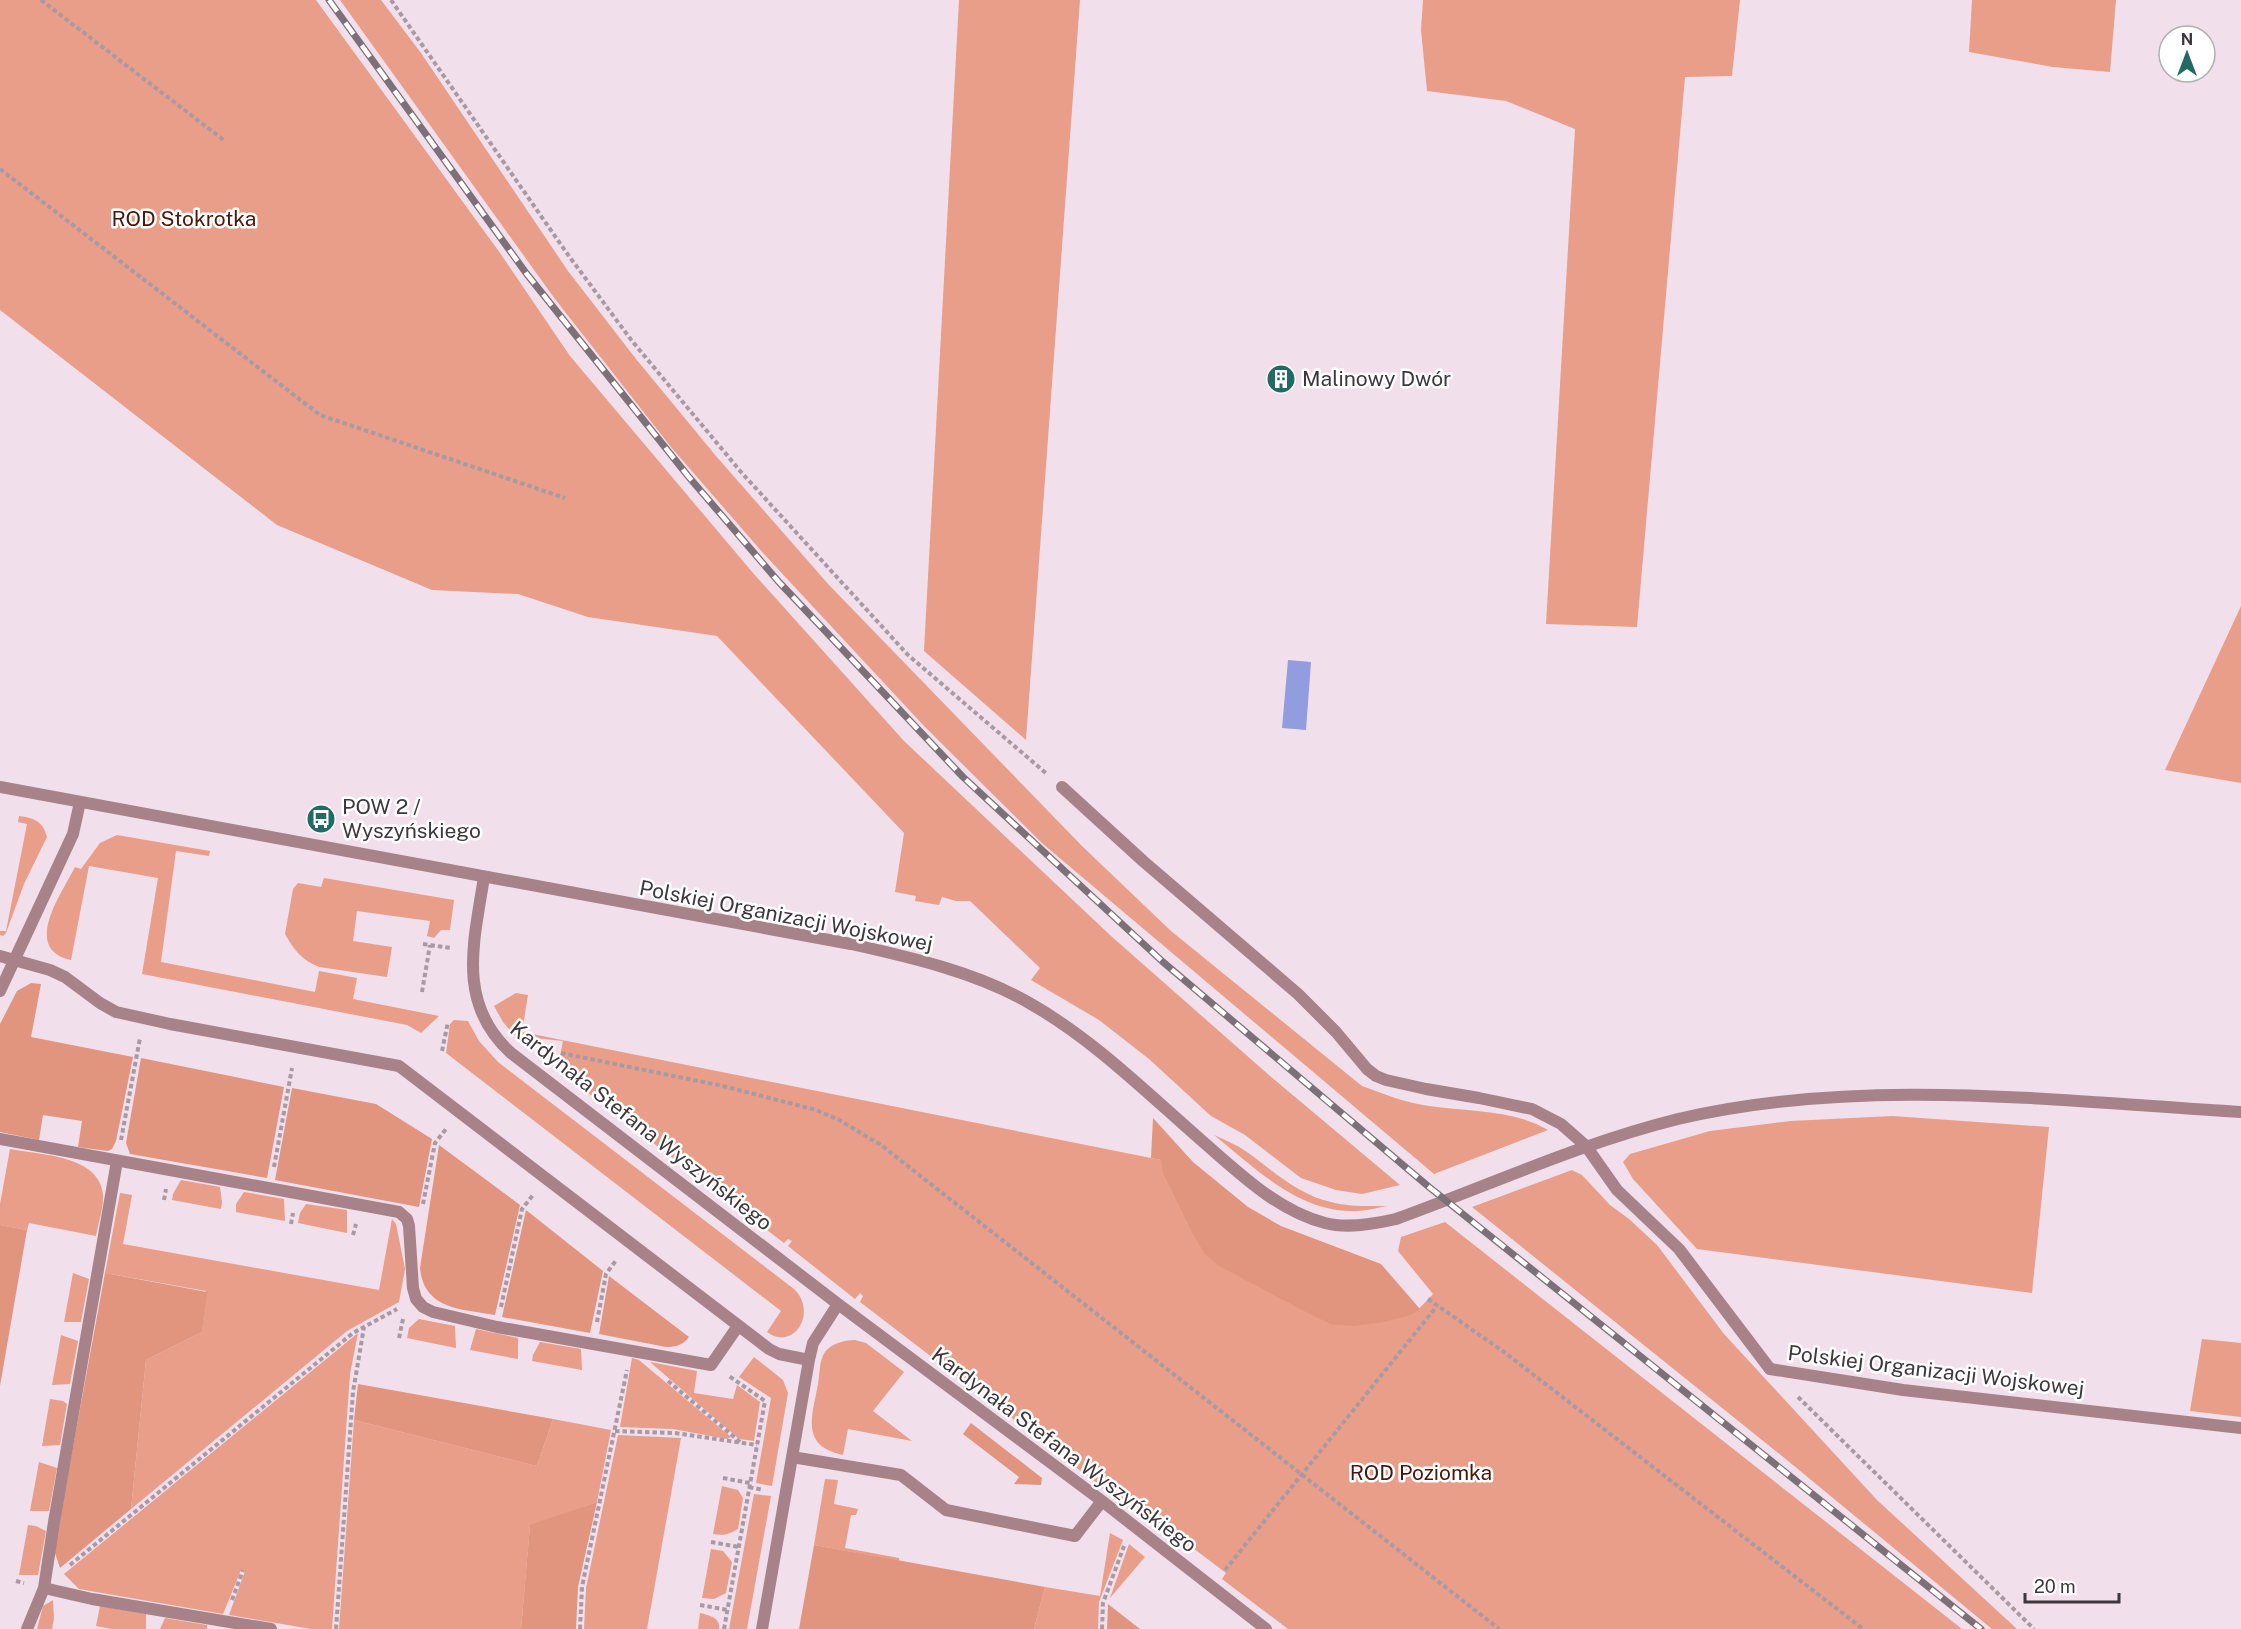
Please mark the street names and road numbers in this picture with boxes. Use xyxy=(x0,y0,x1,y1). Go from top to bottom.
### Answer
street label: Polskiej Organizacji Wojskowej xyxy=(637,875,935,956)
street label: Kardynała Stefana Wyszyńskiego xyxy=(505,1016,777,1236)
street label: Polskiej Organizacji Wojskowej xyxy=(1786,1340,2086,1401)
street label: Kardynała Stefana Wyszyńskiego xyxy=(927,1342,1202,1557)

